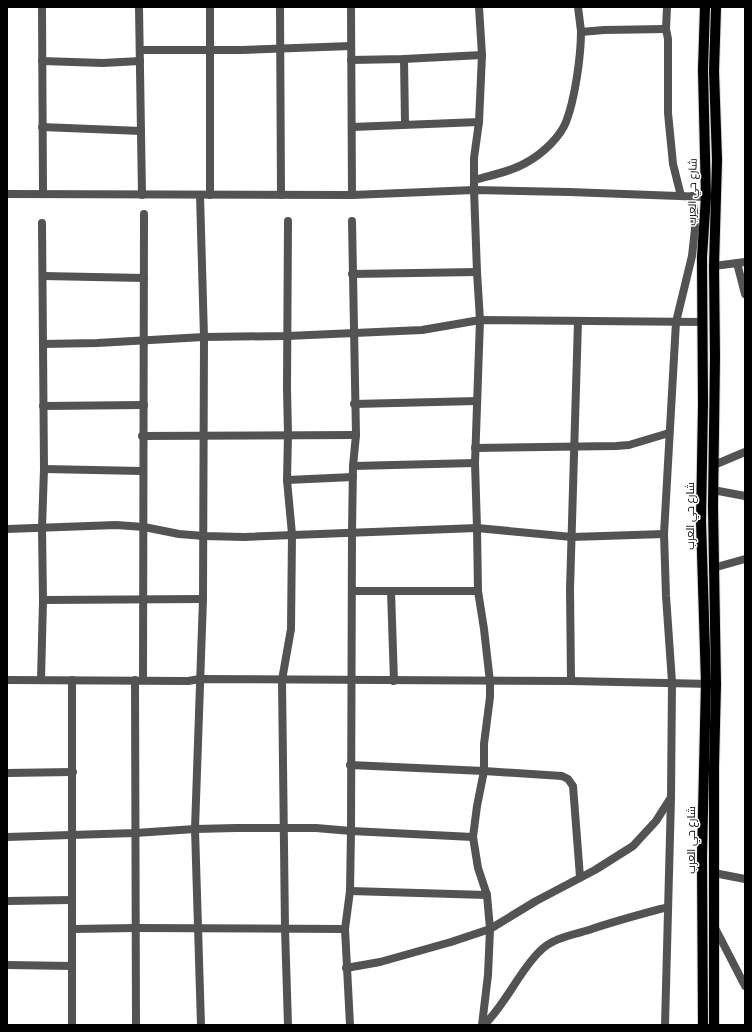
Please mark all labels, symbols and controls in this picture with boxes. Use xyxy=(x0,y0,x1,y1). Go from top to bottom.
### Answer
street label: شارع حي العرب xyxy=(685,158,702,226)
street label: شارع حي العرب xyxy=(684,482,699,550)
street label: شارع حي العرب xyxy=(685,806,700,874)

